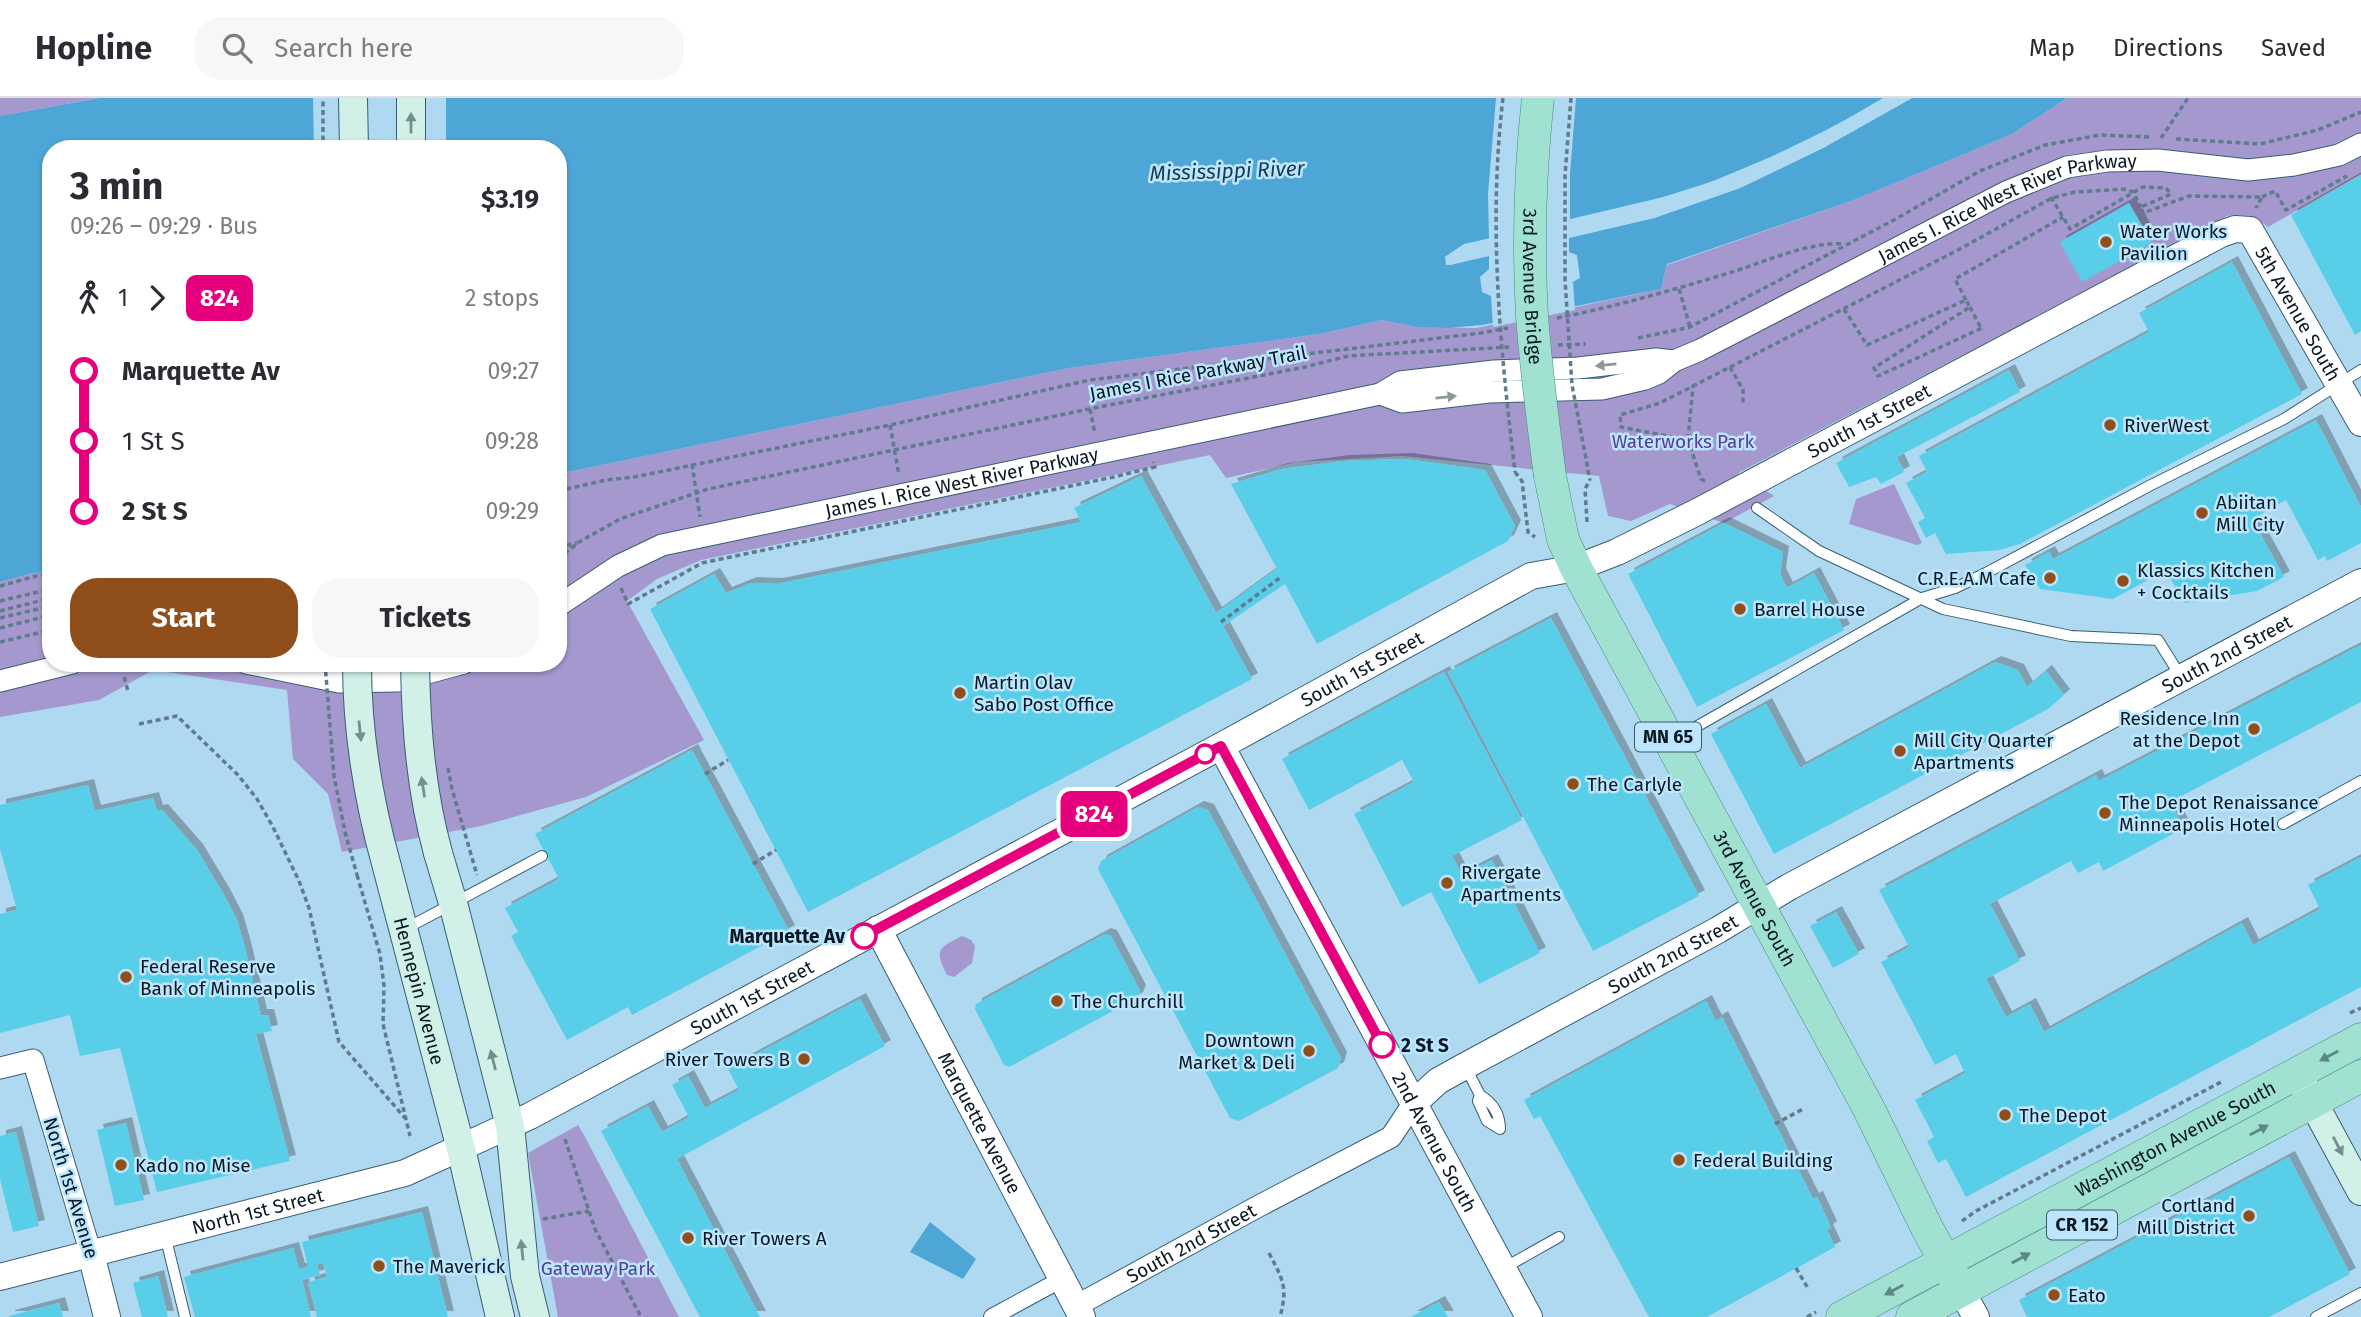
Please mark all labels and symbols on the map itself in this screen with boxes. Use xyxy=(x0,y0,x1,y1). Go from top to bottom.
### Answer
one-way arrow xyxy=(405,112,417,134)
street label: James I. Rice West River Parkway xyxy=(1874,149,2138,268)
water label: Mississippi River xyxy=(1149,155,1306,187)
street label: 3rd Avenue Bridge xyxy=(1518,208,1548,366)
place label: Water Works Pavilion xyxy=(2120,220,2227,265)
marker: Water Works Pavilion xyxy=(2098,234,2114,250)
street label: 5th Avenue South xyxy=(2251,243,2346,385)
street label: James I Rice Parkway Trail xyxy=(1087,341,1309,405)
one-way arrow xyxy=(1595,359,1617,370)
street label: South 1st Street xyxy=(1803,379,1935,463)
one-way arrow xyxy=(1435,391,1457,402)
place label: RiverWest xyxy=(2124,414,2210,437)
marker: RiverWest xyxy=(2102,417,2118,433)
park label: Waterworks Park xyxy=(1612,430,1755,453)
street label: James I. Rice West River Parkway xyxy=(823,442,1101,522)
place label: Abiitan Mill City xyxy=(2216,491,2285,536)
marker: Abiitan Mill City xyxy=(2194,505,2210,521)
place label: Klassics Kitchen + Cocktails xyxy=(2137,559,2275,604)
place label: C.R.E.A.M Cafe xyxy=(1917,567,2036,590)
marker: C.R.E.A.M Cafe xyxy=(2042,570,2058,586)
marker: Klassics Kitchen + Cocktails xyxy=(2115,573,2131,589)
place label: Barrel House xyxy=(1754,598,1865,621)
marker: Barrel House xyxy=(1732,601,1748,617)
street label: South 2nd Street xyxy=(2158,610,2296,698)
street label: South 1st Street xyxy=(1297,626,1427,712)
place label: Martin Olav Sabo Post Office xyxy=(974,671,1114,716)
marker: Martin Olav Sabo Post Office xyxy=(952,685,968,701)
place label: Residence Inn at the Depot xyxy=(2119,707,2240,752)
one-way arrow xyxy=(354,721,365,743)
marker: Residence Inn at the Depot xyxy=(2246,721,2262,737)
road number: MN 65 xyxy=(1635,722,1701,752)
place label: Mill City Quarter Apartments xyxy=(1914,729,2054,774)
marker: Mill City Quarter Apartments xyxy=(1892,743,1908,759)
unlabelled marker xyxy=(1195,744,1215,764)
place label: The Carlyle xyxy=(1587,773,1682,796)
one-way arrow xyxy=(417,776,428,798)
marker: The Carlyle xyxy=(1565,776,1581,792)
line badge: 824 xyxy=(1054,791,1134,837)
place label: The Depot Renaissance Minneapolis Hotel xyxy=(2119,791,2319,836)
marker: The Depot Renaissance Minneapolis Hotel xyxy=(2097,805,2113,821)
street label: 3rd Avenue South xyxy=(1709,827,1801,971)
place label: Rivergate Apartments xyxy=(1461,861,1561,906)
marker: Rivergate Apartments xyxy=(1439,875,1455,891)
street label: South 2nd Street xyxy=(1604,909,1742,998)
street label: Hennepin Avenue xyxy=(389,914,450,1067)
marker: Marquette Av xyxy=(851,923,877,949)
place label: Marquette Av xyxy=(730,925,845,948)
place label: Federal Reserve Bank of Minneapolis xyxy=(140,955,315,1000)
street label: South 1st Street xyxy=(686,955,817,1040)
marker: Federal Reserve Bank of Minneapolis xyxy=(118,969,134,985)
place label: The Churchill xyxy=(1071,990,1184,1013)
marker: The Churchill xyxy=(1049,993,1065,1009)
place label: Downtown Market & Deli xyxy=(1178,1029,1295,1074)
marker: 2 St S xyxy=(1369,1032,1395,1058)
place label: 2 St S xyxy=(1401,1034,1449,1057)
marker: Downtown Market & Deli xyxy=(1301,1043,1317,1059)
place label: River Towers B xyxy=(665,1048,790,1071)
street label: Marquette Avenue xyxy=(933,1048,1027,1198)
one-way arrow xyxy=(487,1049,498,1071)
one-way arrow xyxy=(2318,1050,2338,1062)
marker: River Towers B xyxy=(796,1051,812,1067)
street label: 2nd Avenue South xyxy=(1388,1068,1482,1216)
street label: Washington Avenue South xyxy=(2071,1075,2279,1202)
place label: The Depot xyxy=(2019,1104,2107,1127)
marker: The Depot xyxy=(1997,1107,2013,1123)
street label: North 1st Avenue xyxy=(39,1115,103,1261)
one-way arrow xyxy=(2249,1125,2269,1136)
one-way arrow xyxy=(2332,1136,2344,1156)
place label: Federal Building xyxy=(1693,1149,1832,1172)
marker: Federal Building xyxy=(1671,1152,1687,1168)
place label: Kado no Mise xyxy=(135,1154,251,1177)
marker: Kado no Mise xyxy=(113,1157,129,1173)
street label: North 1st Street xyxy=(189,1183,326,1239)
place label: Cortland Mill District xyxy=(2137,1194,2235,1239)
street label: South 2nd Street xyxy=(1122,1198,1260,1288)
marker: Cortland Mill District xyxy=(2241,1208,2257,1224)
road number: CR 152 xyxy=(2047,1210,2117,1240)
place label: River Towers A xyxy=(702,1227,827,1250)
marker: River Towers A xyxy=(680,1230,696,1246)
one-way arrow xyxy=(517,1239,528,1261)
one-way arrow xyxy=(2011,1252,2031,1264)
place label: The Maverick xyxy=(393,1255,506,1278)
park label: Gateway Park xyxy=(541,1257,656,1280)
marker: The Maverick xyxy=(371,1258,387,1274)
one-way arrow xyxy=(1884,1284,1904,1295)
place label: Eato xyxy=(2068,1284,2106,1307)
marker: Eato xyxy=(2046,1287,2062,1303)

